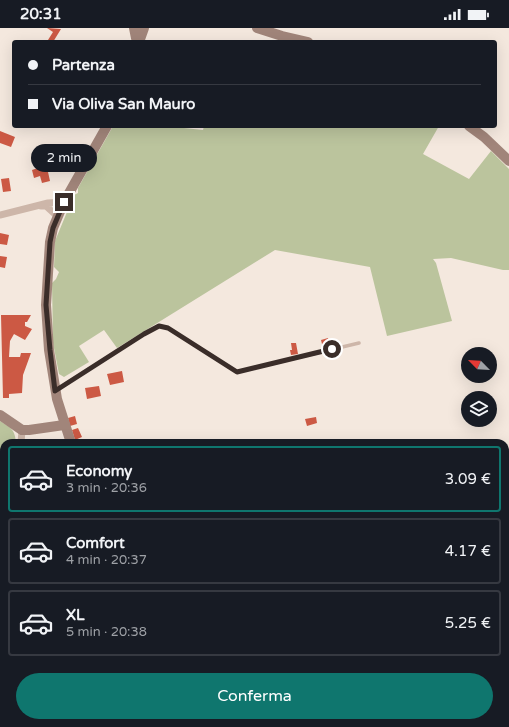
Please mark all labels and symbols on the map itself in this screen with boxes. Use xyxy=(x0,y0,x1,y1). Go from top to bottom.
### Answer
callout: 2 min xyxy=(31,144,97,172)
route end xyxy=(55,193,73,211)
route start xyxy=(323,340,341,358)
north arrow xyxy=(461,347,497,383)

